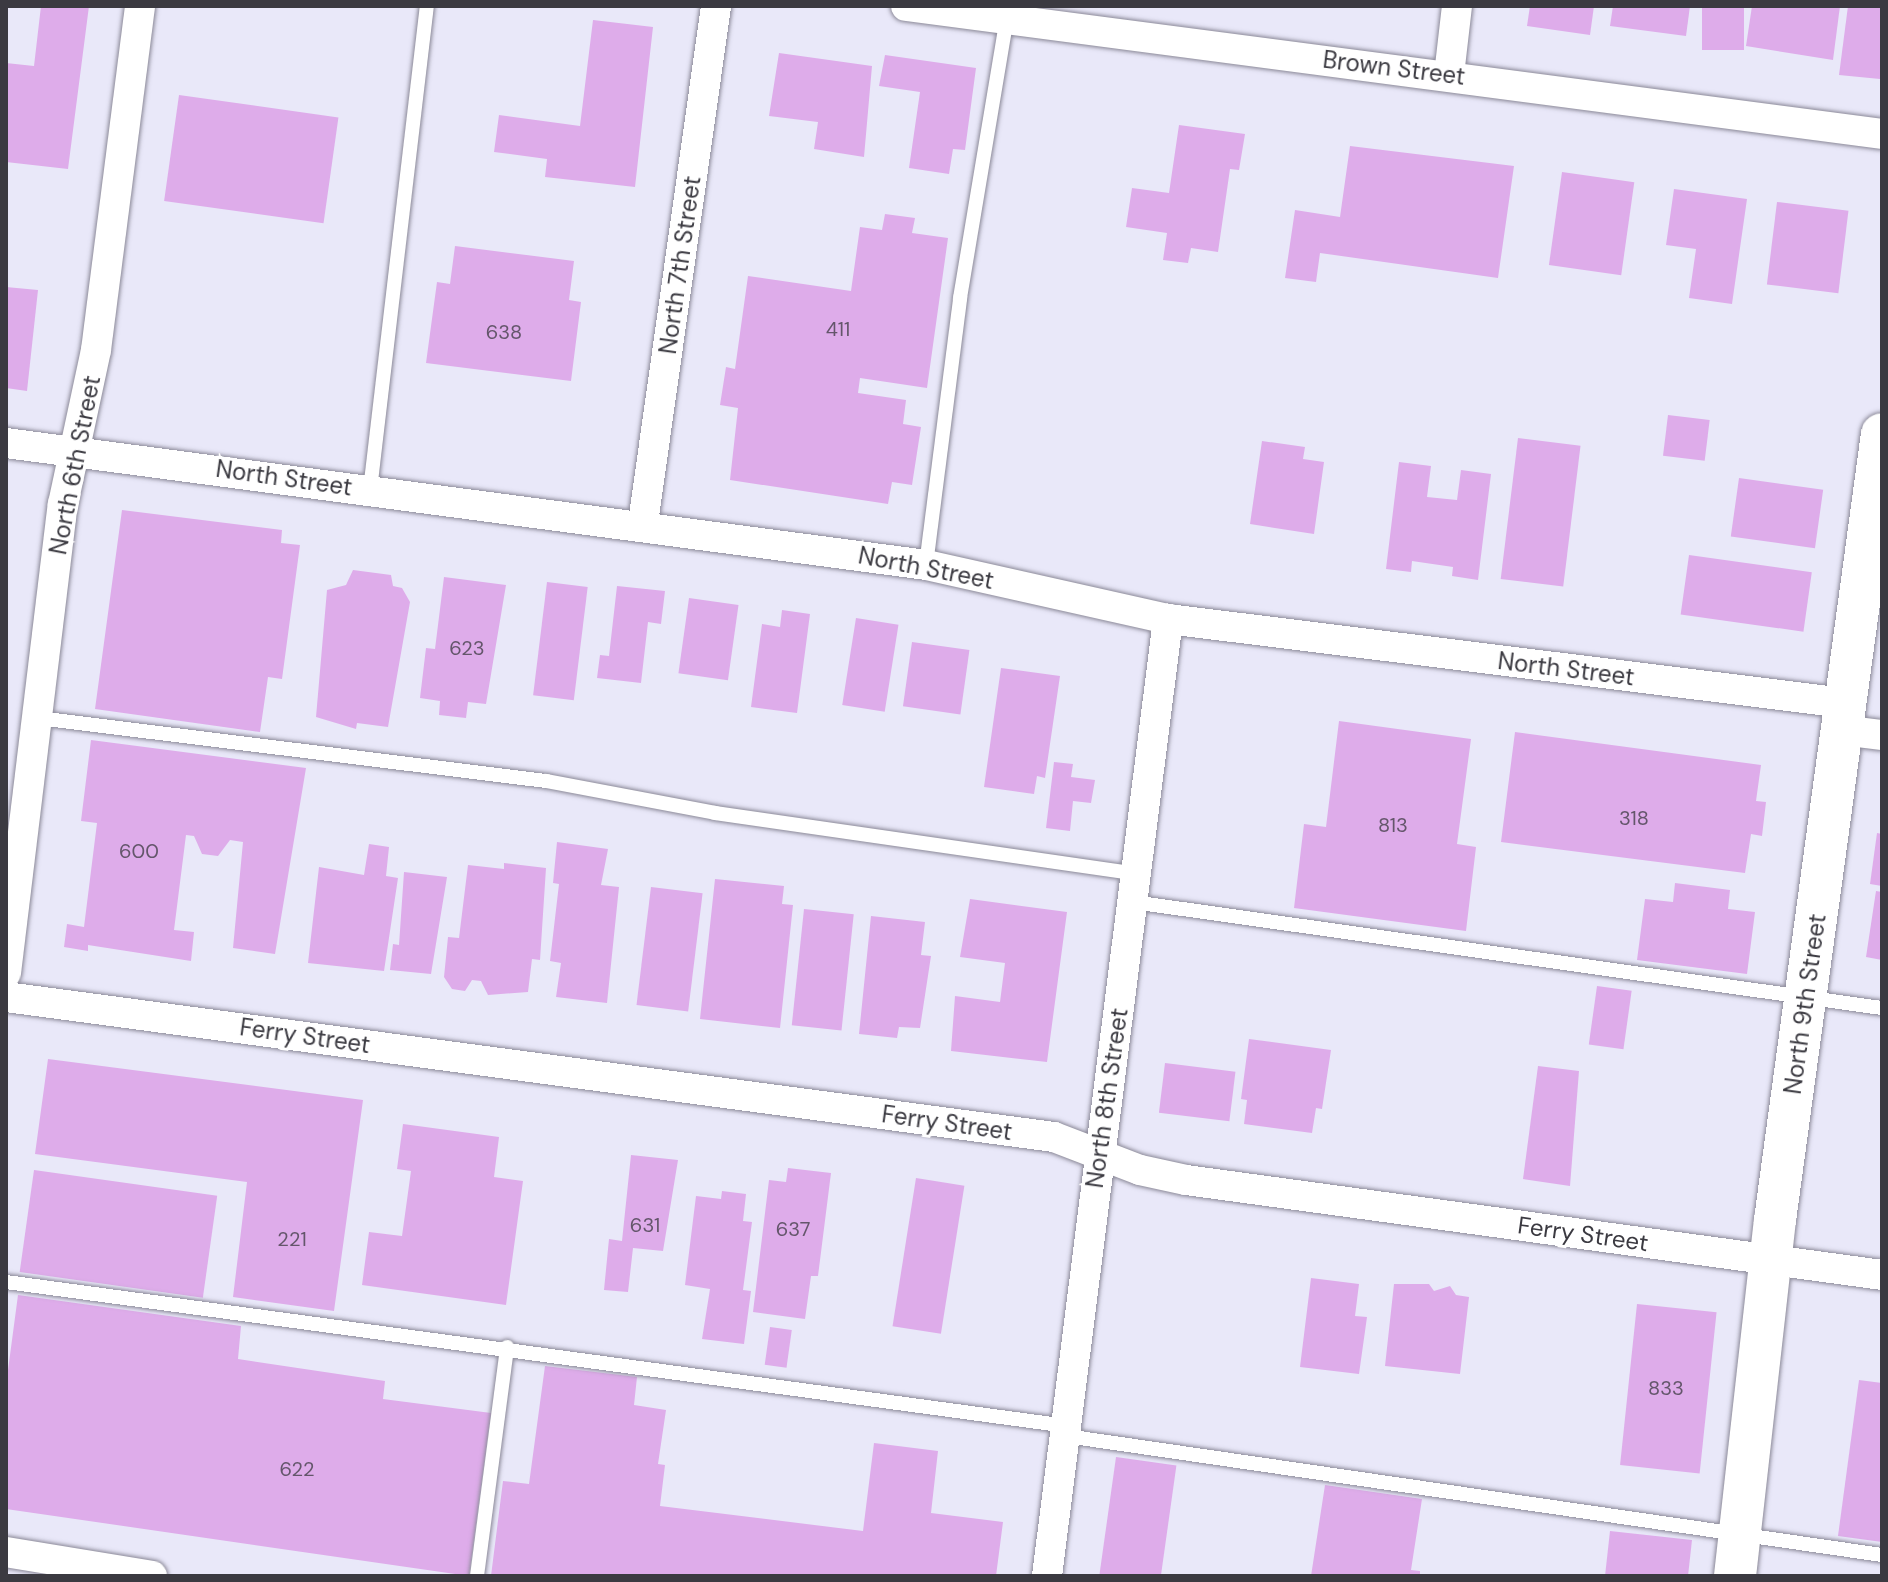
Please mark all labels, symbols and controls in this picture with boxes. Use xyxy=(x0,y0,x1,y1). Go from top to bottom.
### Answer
street label: Brown Street xyxy=(1321,45,1467,91)
street label: North 7th Street xyxy=(653,174,707,356)
house number: 411 xyxy=(826,317,850,341)
house number: 638 xyxy=(486,320,522,344)
street label: North 6th Street xyxy=(44,373,106,557)
street label: North Street xyxy=(214,454,354,502)
street label: North Street xyxy=(856,541,996,595)
house number: 623 xyxy=(449,636,485,660)
street label: North Street xyxy=(1496,646,1636,692)
house number: 318 xyxy=(1619,806,1649,830)
house number: 813 xyxy=(1378,813,1408,837)
house number: 600 xyxy=(119,839,159,863)
street label: North 9th Street xyxy=(1778,912,1832,1096)
street label: North 8th Street xyxy=(1080,1006,1134,1190)
street label: Ferry Street xyxy=(238,1013,372,1059)
street label: Ferry Street xyxy=(880,1100,1014,1146)
street label: Ferry Street xyxy=(1516,1211,1650,1257)
house number: 631 xyxy=(630,1213,660,1237)
house number: 637 xyxy=(776,1217,810,1241)
house number: 221 xyxy=(277,1227,307,1251)
house number: 833 xyxy=(1648,1376,1684,1400)
house number: 622 xyxy=(279,1457,315,1481)

